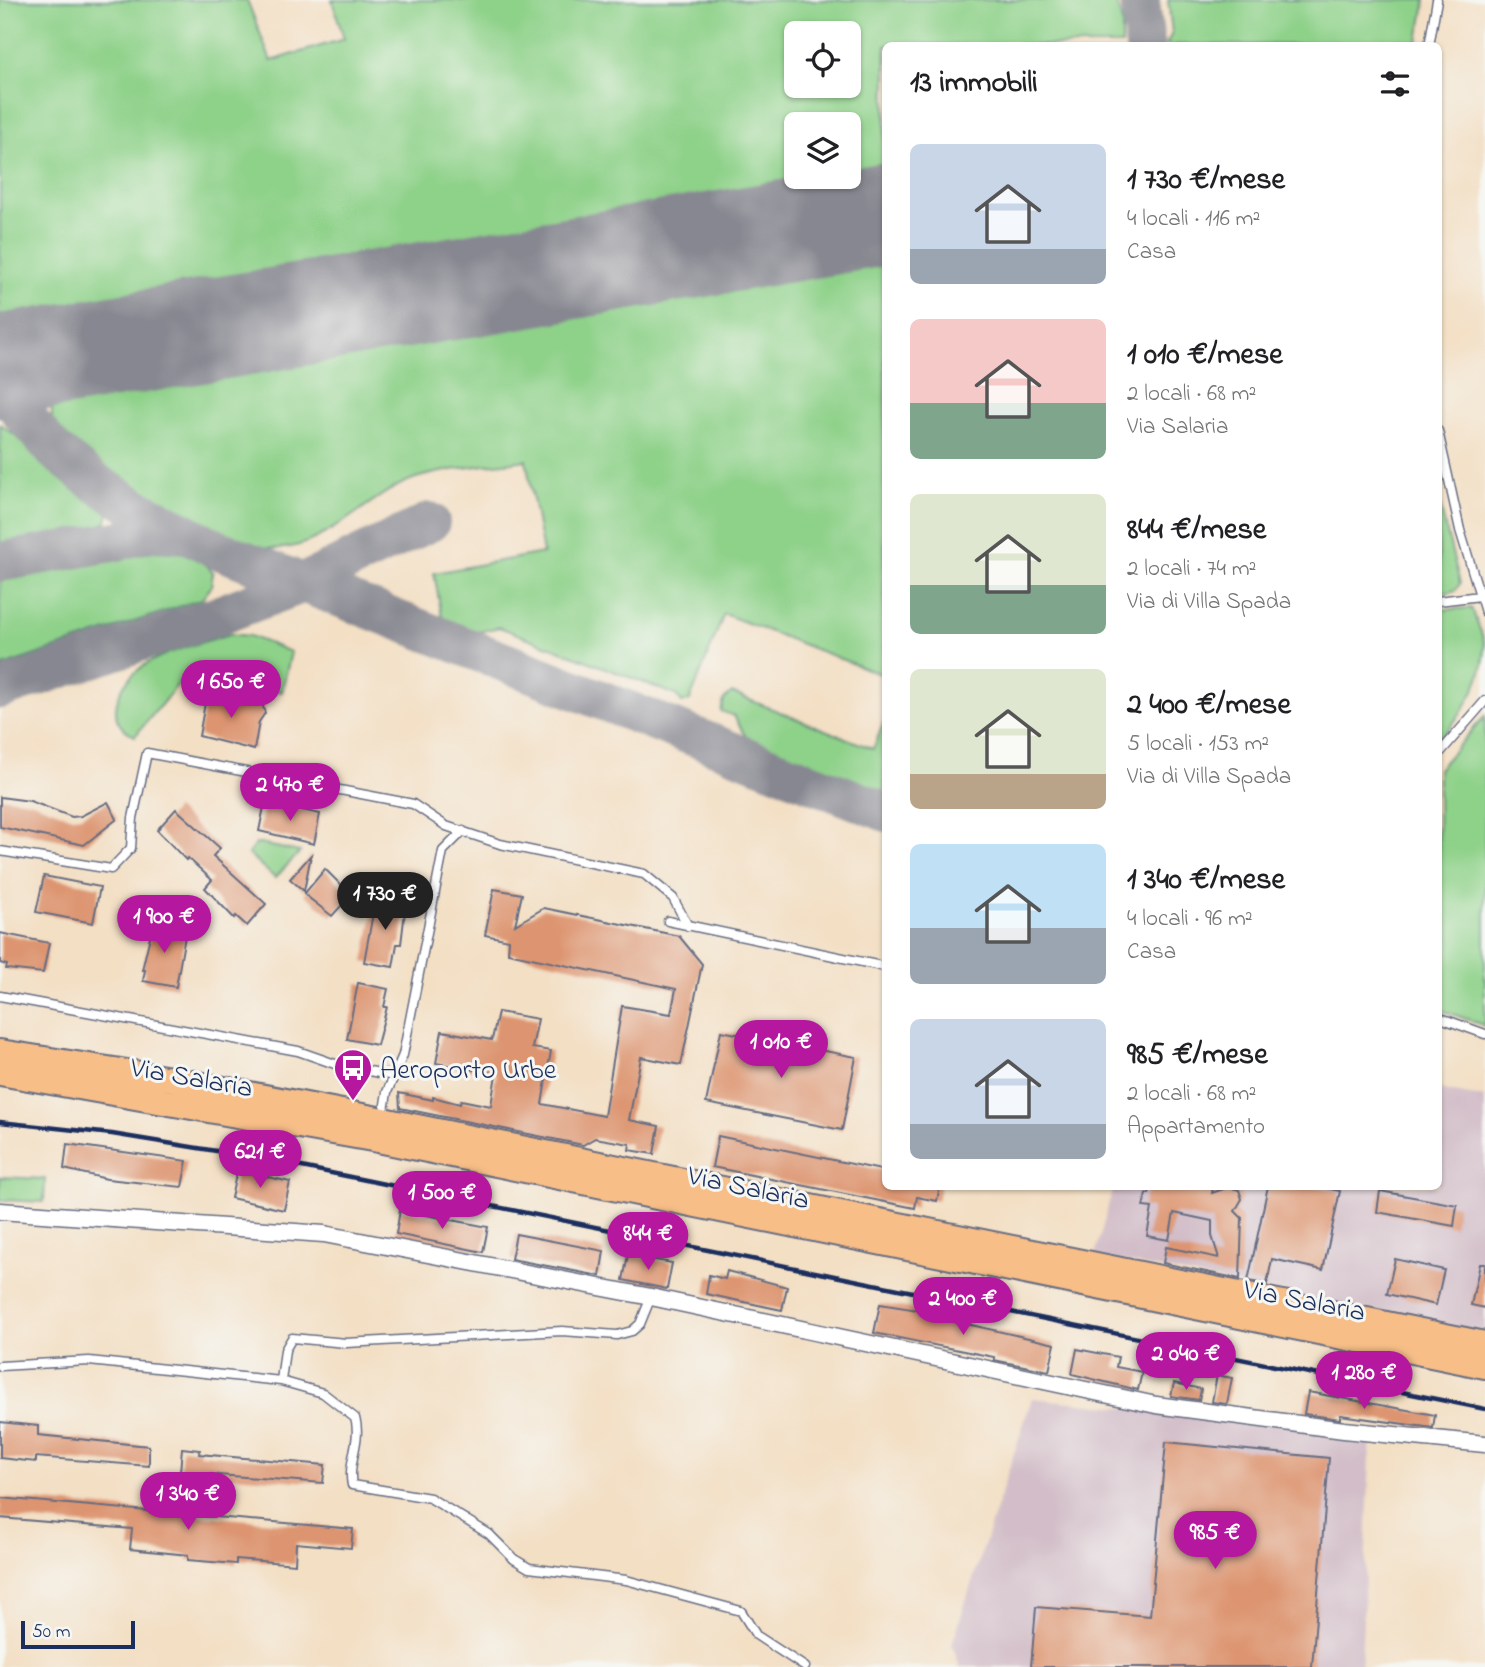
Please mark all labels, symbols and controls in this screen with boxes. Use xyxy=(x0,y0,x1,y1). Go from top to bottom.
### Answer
map controls xyxy=(784,21,861,189)
button: locate xyxy=(784,21,861,98)
text: 13 immobili xyxy=(910,62,1038,106)
icon: filters xyxy=(1376,65,1414,103)
button: layers xyxy=(784,112,861,189)
text: 1 730 €/mese xyxy=(1127,159,1285,203)
icon: home xyxy=(966,172,1050,256)
text: 4 locali · 116 m² xyxy=(1127,203,1260,236)
text: Casa xyxy=(1127,236,1176,269)
text: 1 010 €/mese xyxy=(1127,334,1283,378)
icon: home xyxy=(966,347,1050,431)
text: 2 locali · 68 m² xyxy=(1127,378,1256,411)
text: Via Salaria xyxy=(1127,411,1228,444)
text: 844 €/mese xyxy=(1127,509,1266,553)
icon: home xyxy=(966,522,1050,606)
text: 2 locali · 74 m² xyxy=(1127,553,1256,586)
text: Via di Villa Spada xyxy=(1127,586,1291,619)
pin: 1 650 € xyxy=(166,660,296,720)
text: 1 650 € xyxy=(197,666,265,699)
text: 2 400 €/mese xyxy=(1127,684,1291,728)
icon: home xyxy=(966,697,1050,781)
text: 5 locali · 153 m² xyxy=(1127,728,1269,761)
text: Via di Villa Spada xyxy=(1127,761,1291,794)
pin: 2 470 € xyxy=(225,764,355,823)
text: 2 470 € xyxy=(256,769,324,802)
text: 1 340 €/mese xyxy=(1127,859,1285,903)
pin: 1 730 € xyxy=(320,872,450,932)
icon: home xyxy=(966,872,1050,956)
text: 1 730 € xyxy=(353,878,417,911)
pin: 1 900 € xyxy=(99,895,229,955)
text: 1 900 € xyxy=(133,901,195,934)
text: 4 locali · 96 m² xyxy=(1127,903,1253,936)
text: Casa xyxy=(1127,936,1176,969)
pin: 1 010 € xyxy=(716,1020,846,1080)
text: 1 010 € xyxy=(750,1026,812,1059)
text: 985 €/mese xyxy=(1127,1034,1268,1078)
bus stop icon: Aeroporto Urbe xyxy=(332,1047,374,1102)
icon: home xyxy=(966,1047,1050,1131)
street label: Via Salaria xyxy=(126,1048,256,1110)
place label: Aeroporto Urbe xyxy=(380,1051,557,1092)
text: 2 locali · 68 m² xyxy=(1127,1078,1256,1111)
text: Appartamento xyxy=(1127,1111,1265,1144)
pin: 621 € xyxy=(211,1130,309,1190)
text: 621 € xyxy=(235,1136,285,1169)
street label: Via Salaria xyxy=(683,1156,813,1222)
pin: 1 500 € xyxy=(377,1172,507,1231)
text: 1 500 € xyxy=(408,1177,476,1210)
pin: 844 € xyxy=(599,1212,697,1272)
text: 844 € xyxy=(623,1218,673,1251)
street label: Via Salaria xyxy=(1239,1270,1369,1334)
pin: 2 400 € xyxy=(898,1278,1028,1337)
text: 2 400 € xyxy=(929,1283,997,1316)
pin: 2 040 € xyxy=(1121,1332,1251,1392)
text: 2 040 € xyxy=(1152,1338,1220,1371)
pin: 1 280 € xyxy=(1299,1352,1429,1411)
text: 1 280 € xyxy=(1332,1357,1396,1390)
pin: 1 340 € xyxy=(123,1472,253,1532)
text: 1 340 € xyxy=(156,1478,220,1511)
pin: 985 € xyxy=(1166,1512,1264,1571)
text: 985 € xyxy=(1190,1517,1240,1550)
scale bar xyxy=(21,1618,135,1650)
text: 50 m xyxy=(32,1619,71,1646)

